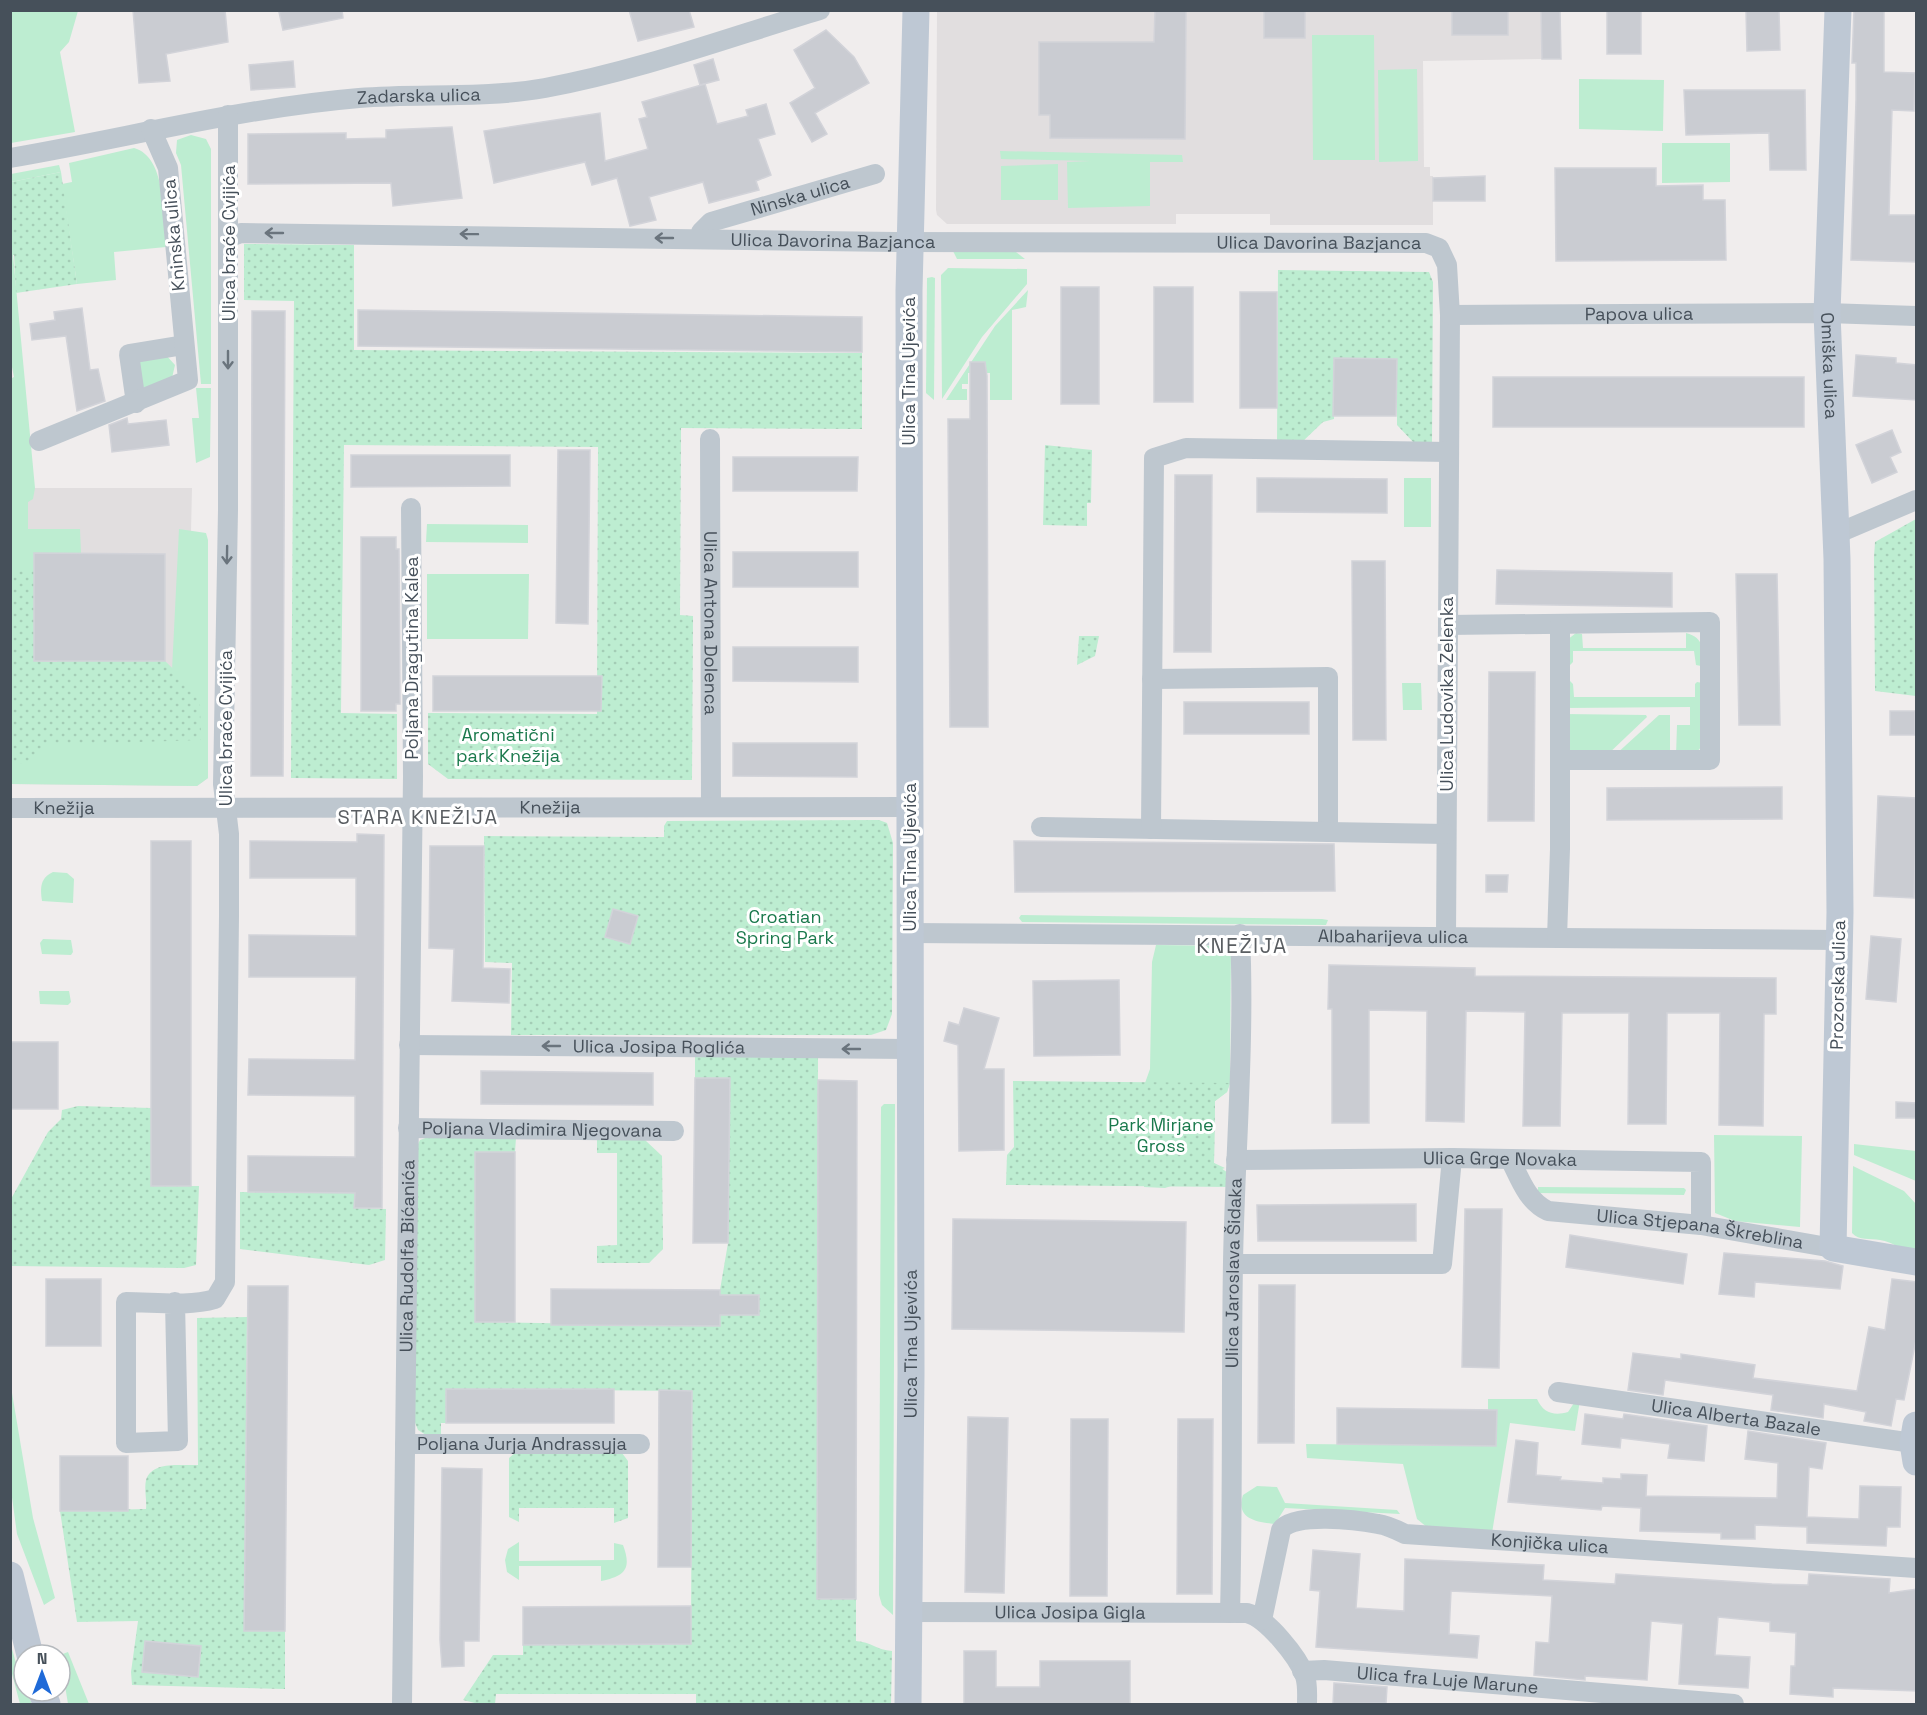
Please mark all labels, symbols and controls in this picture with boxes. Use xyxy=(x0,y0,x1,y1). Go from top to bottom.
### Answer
street label: Zadarska ulica xyxy=(356,83,481,109)
street label: Ulica braće Cvijića xyxy=(217,165,240,321)
street label: Ninska ulica xyxy=(748,170,852,221)
street label: Kninska ulica xyxy=(157,178,190,292)
one-way arrow xyxy=(265,227,285,239)
one-way arrow xyxy=(460,228,480,240)
street label: Ulica Davorina Bazjanca xyxy=(730,228,935,253)
street label: Ulica Davorina Bazjanca xyxy=(1217,231,1421,254)
one-way arrow xyxy=(655,232,675,244)
street label: Ulica Tina Ujevića xyxy=(897,297,920,445)
street label: Papova ulica xyxy=(1585,302,1693,325)
street label: Omiška ulica xyxy=(1816,312,1843,420)
one-way arrow xyxy=(222,349,234,369)
street label: Ulica Antona Dolenca xyxy=(699,531,723,715)
one-way arrow xyxy=(221,544,233,564)
street label: Poljana Dragutina Kalea xyxy=(400,556,423,760)
street label: Ulica Ludovika Zelenka xyxy=(1435,597,1458,791)
street label: Ulica braće Cvijića xyxy=(214,650,237,806)
park label: Aromatični park Knežija xyxy=(456,723,560,767)
street label: Ulica Tina Ujevića xyxy=(898,783,921,931)
street label: Knežija xyxy=(519,795,581,818)
street label: Knežija xyxy=(33,796,95,819)
district label: STARA KNEŽIJA xyxy=(337,804,499,830)
park label: Croatian Spring Park xyxy=(736,905,835,949)
street label: Prozorska ulica xyxy=(1825,920,1850,1050)
street label: Albaharijeva ulica xyxy=(1318,924,1468,948)
district label: KNEŽIJA xyxy=(1196,932,1288,959)
street label: Ulica Josipa Roglića xyxy=(573,1034,745,1059)
one-way arrow xyxy=(541,1040,561,1052)
one-way arrow xyxy=(841,1043,861,1055)
park label: Park Mirjane Gross xyxy=(1108,1113,1214,1157)
street label: Poljana Vladimira Njegovana xyxy=(422,1116,662,1142)
street label: Ulica Grge Novaka xyxy=(1423,1146,1577,1171)
street label: Ulica Rudolfa Bićanića xyxy=(394,1159,419,1353)
street label: Ulica Jaroslava Šidaka xyxy=(1220,1177,1247,1368)
street label: Ulica Stjepana Škreblina xyxy=(1596,1203,1805,1254)
street label: Ulica Tina Ujevića xyxy=(899,1269,922,1419)
street label: Ulica Alberta Bazale xyxy=(1650,1394,1823,1441)
street label: Poljana Jurja Andrassyja xyxy=(417,1432,627,1455)
street label: Konjička ulica xyxy=(1490,1528,1609,1559)
street label: Ulica Josipa Gigla xyxy=(994,1600,1146,1624)
north arrow xyxy=(12,1643,72,1703)
text: N xyxy=(37,1648,47,1669)
street label: Ulica fra Luje Marune xyxy=(1356,1661,1539,1699)

